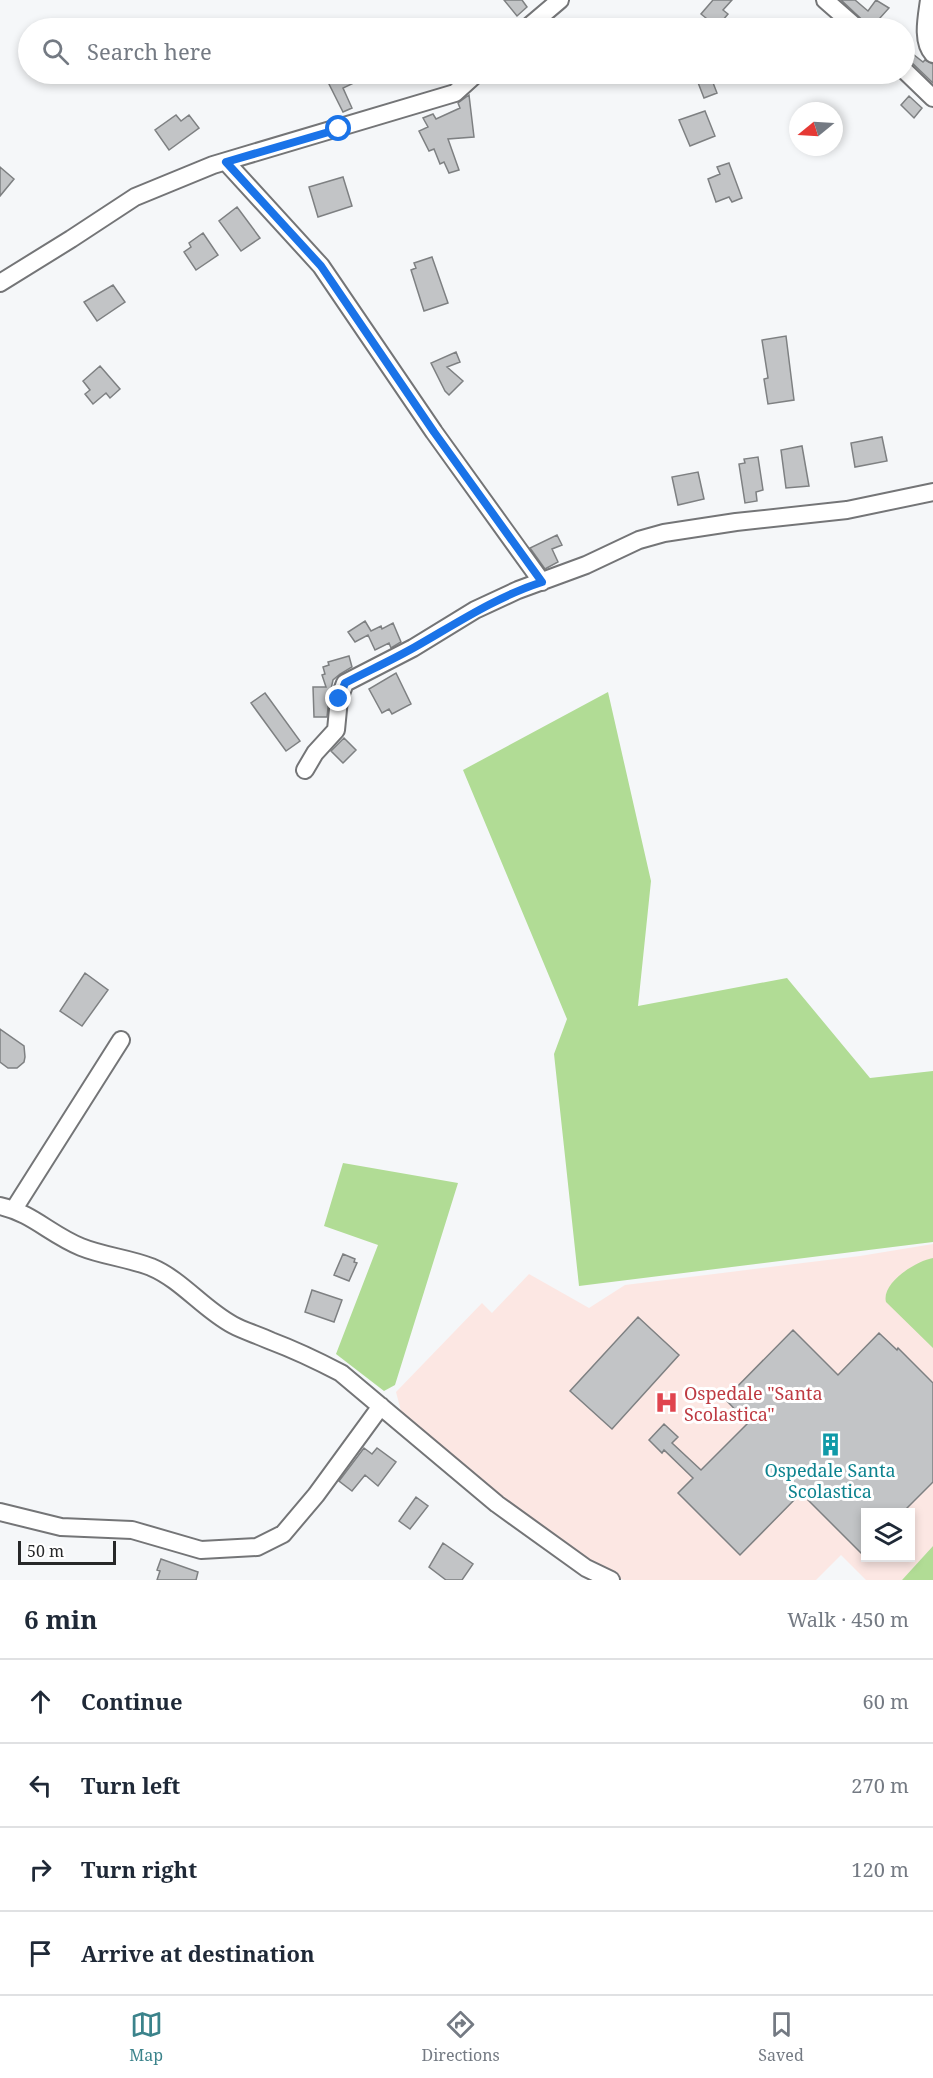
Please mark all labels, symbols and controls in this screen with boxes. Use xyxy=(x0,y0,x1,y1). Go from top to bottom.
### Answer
search box xyxy=(18,18,915,84)
icon: search xyxy=(39,35,72,68)
text: Search here xyxy=(87,36,212,66)
north arrow xyxy=(789,102,843,156)
route start xyxy=(325,115,351,141)
route end xyxy=(325,685,351,711)
place label: Ospedale "Santa Scolastica" xyxy=(684,1381,823,1426)
hospital icon: Ospedale "Santa Scolastica" xyxy=(653,1390,679,1416)
building icon: Ospedale Santa Scolastica xyxy=(817,1431,843,1457)
place label: Ospedale Santa Scolastica xyxy=(764,1458,896,1503)
map controls xyxy=(861,1508,915,1562)
button: layers xyxy=(861,1508,915,1562)
scale bar xyxy=(18,1538,116,1566)
text: 50 m xyxy=(27,1540,64,1562)
text: 6 min xyxy=(24,1601,98,1637)
text: Walk · 450 m xyxy=(787,1606,909,1633)
icon: ahead xyxy=(24,1685,57,1718)
text: Continue xyxy=(81,1686,183,1716)
text: 60 m xyxy=(863,1688,909,1715)
icon: left xyxy=(24,1769,57,1802)
text: Turn left xyxy=(81,1770,180,1800)
text: 270 m xyxy=(851,1772,909,1799)
icon: right xyxy=(24,1853,57,1886)
text: Turn right xyxy=(81,1854,197,1884)
text: 120 m xyxy=(851,1856,909,1883)
icon: arrive xyxy=(24,1937,57,1970)
text: Arrive at destination xyxy=(81,1938,315,1968)
tab: Map xyxy=(129,2008,163,2066)
tab: Directions xyxy=(422,2008,500,2066)
tab: Saved xyxy=(758,2008,804,2066)

